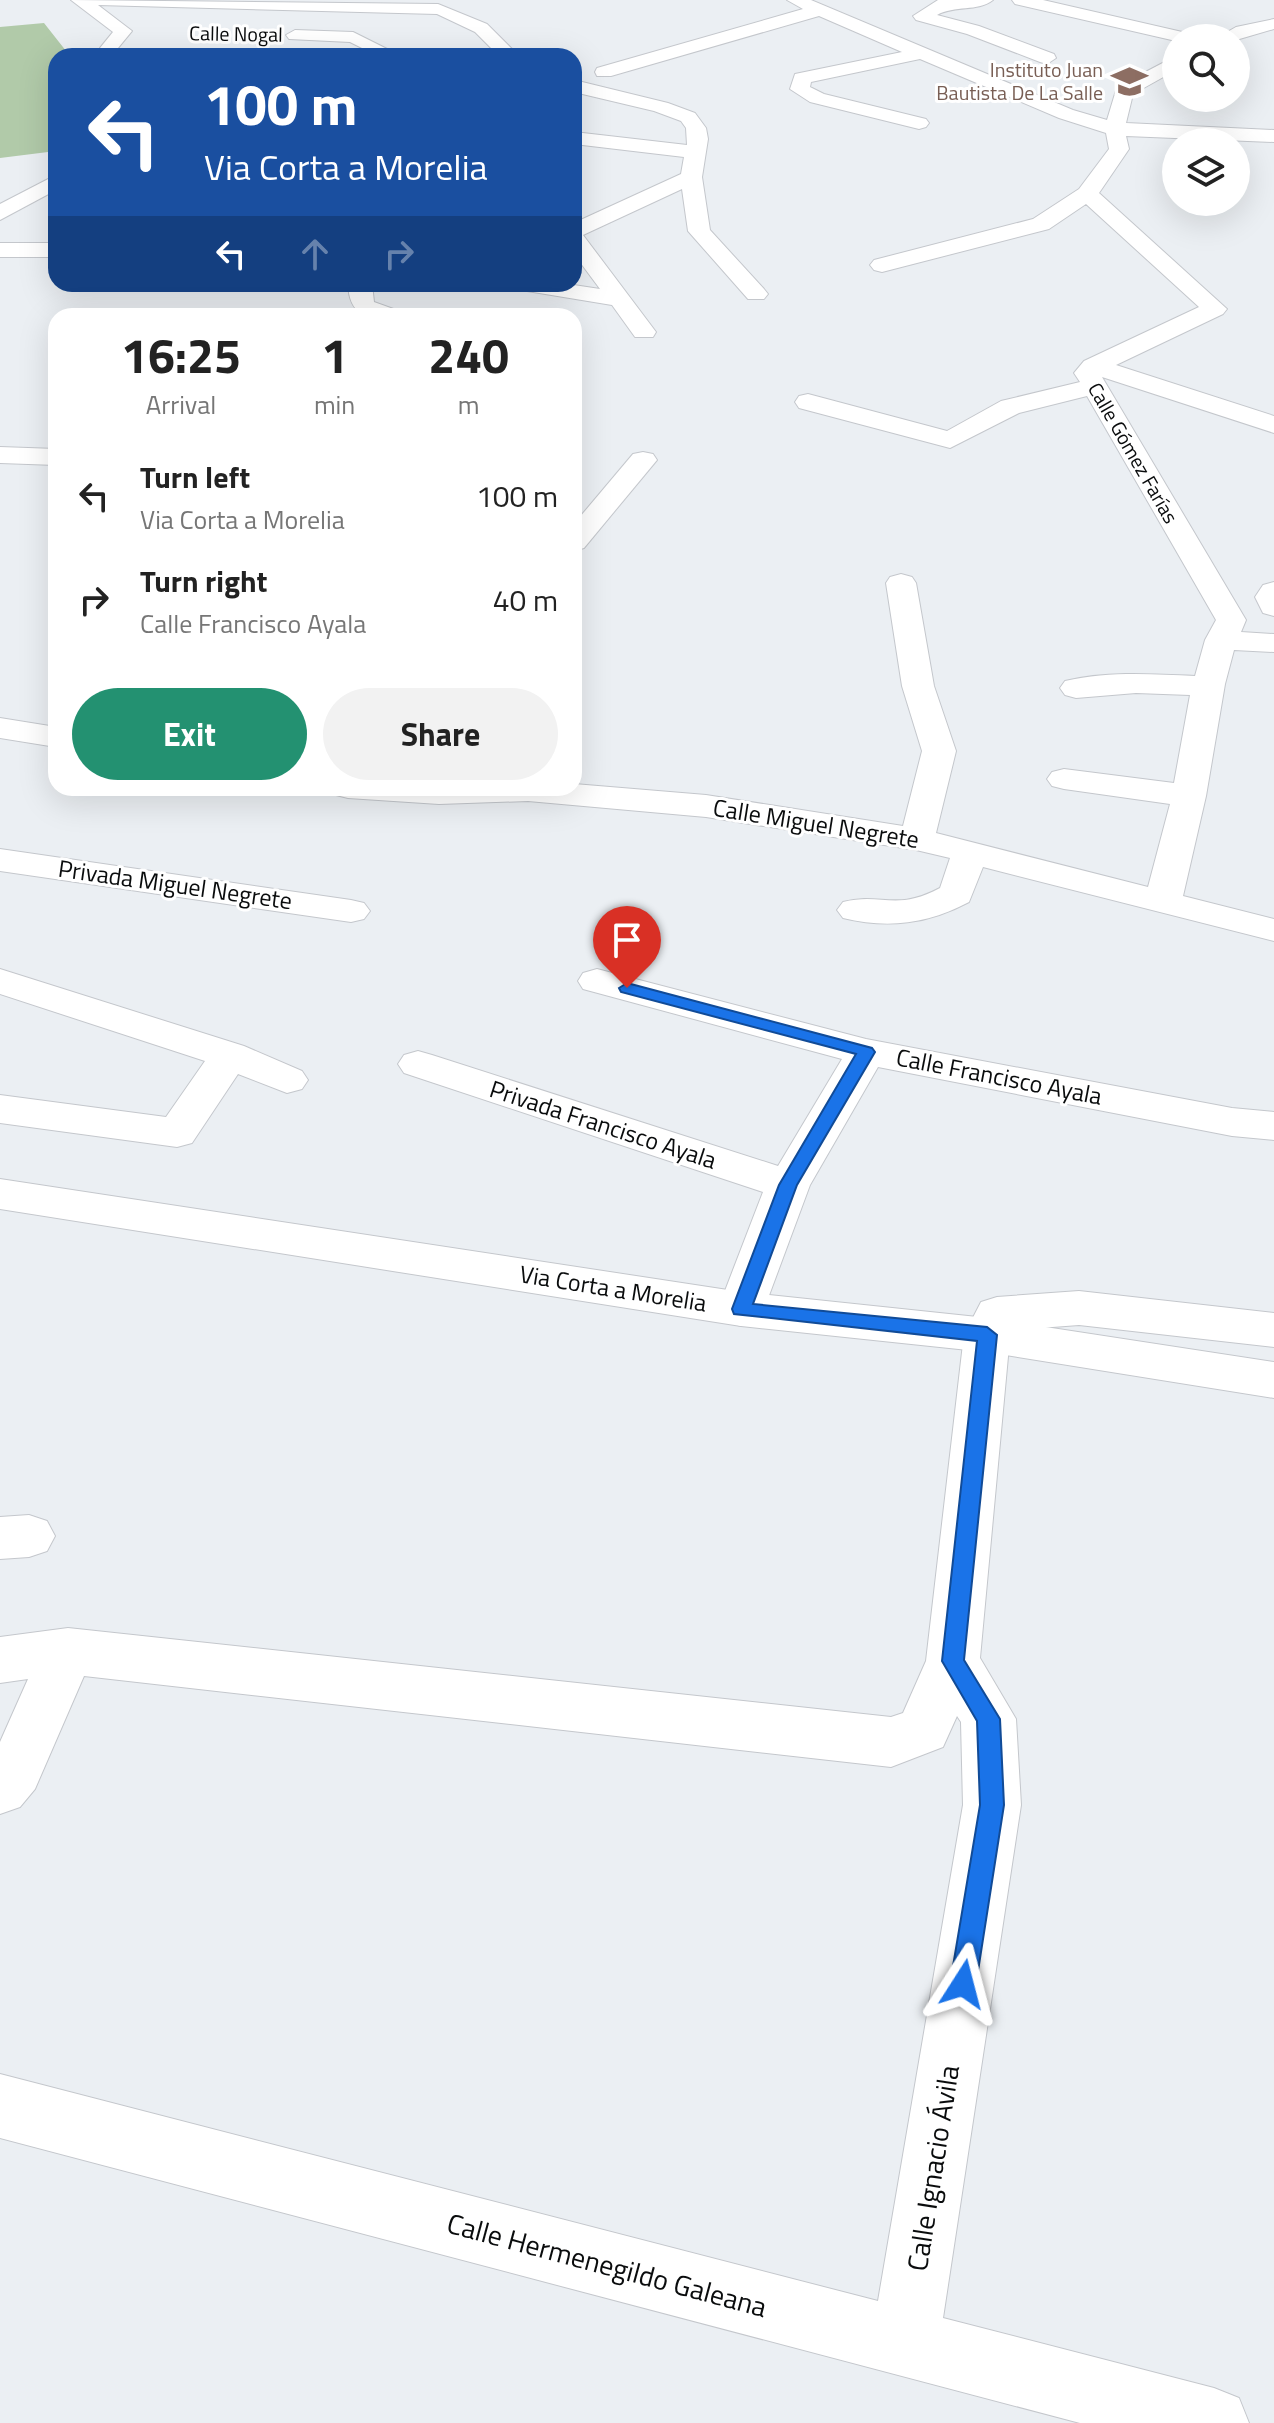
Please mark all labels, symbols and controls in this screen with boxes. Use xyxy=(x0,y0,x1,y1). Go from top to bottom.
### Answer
street label: Calle Nogal xyxy=(189,17,283,50)
map controls xyxy=(1162,24,1250,216)
button: search xyxy=(1162,24,1250,112)
place label: Instituto Juan Bautista De La Salle xyxy=(936,54,1103,108)
text: 100 m xyxy=(204,62,357,147)
school or university icon: Instituto Juan Bautista De La Salle xyxy=(1110,62,1148,100)
icon: left xyxy=(72,80,176,184)
button: layers xyxy=(1162,128,1250,216)
text: Via Corta a Morelia xyxy=(204,139,488,194)
icon: left xyxy=(209,232,253,276)
icon: ahead xyxy=(293,232,337,276)
icon: right xyxy=(377,232,421,276)
text: 16:25 xyxy=(121,319,241,392)
text: 1 xyxy=(321,319,348,392)
text: 240 xyxy=(428,319,509,392)
street label: Calle Gómez Farías xyxy=(1080,376,1186,529)
text: Arrival xyxy=(146,385,216,424)
text: min xyxy=(314,385,355,424)
text: m xyxy=(458,385,480,424)
text: Turn left xyxy=(140,454,250,500)
text: 100 m xyxy=(476,473,558,519)
icon: left xyxy=(72,474,116,518)
text: Via Corta a Morelia xyxy=(140,500,345,539)
text: Turn right xyxy=(140,558,268,604)
text: 40 m xyxy=(493,577,558,623)
icon: right xyxy=(72,578,116,622)
text: Calle Francisco Ayala xyxy=(140,604,366,643)
button: Exit xyxy=(72,688,307,780)
button: Share xyxy=(323,688,558,780)
street label: Calle Miguel Negrete xyxy=(711,789,922,857)
street label: Privada Miguel Negrete xyxy=(56,850,294,918)
pin xyxy=(593,906,661,988)
icon: arrive xyxy=(605,918,649,962)
street label: Calle Francisco Ayala xyxy=(893,1038,1105,1114)
street label: Privada Francisco Ayala xyxy=(485,1070,721,1178)
street label: Via Corta a Morelia xyxy=(517,1255,709,1321)
position arrow xyxy=(921,1942,1005,2026)
street label: Calle Ignacio Ávila xyxy=(895,2062,970,2274)
street label: Calle Hermenegildo Galeana xyxy=(442,2201,772,2328)

